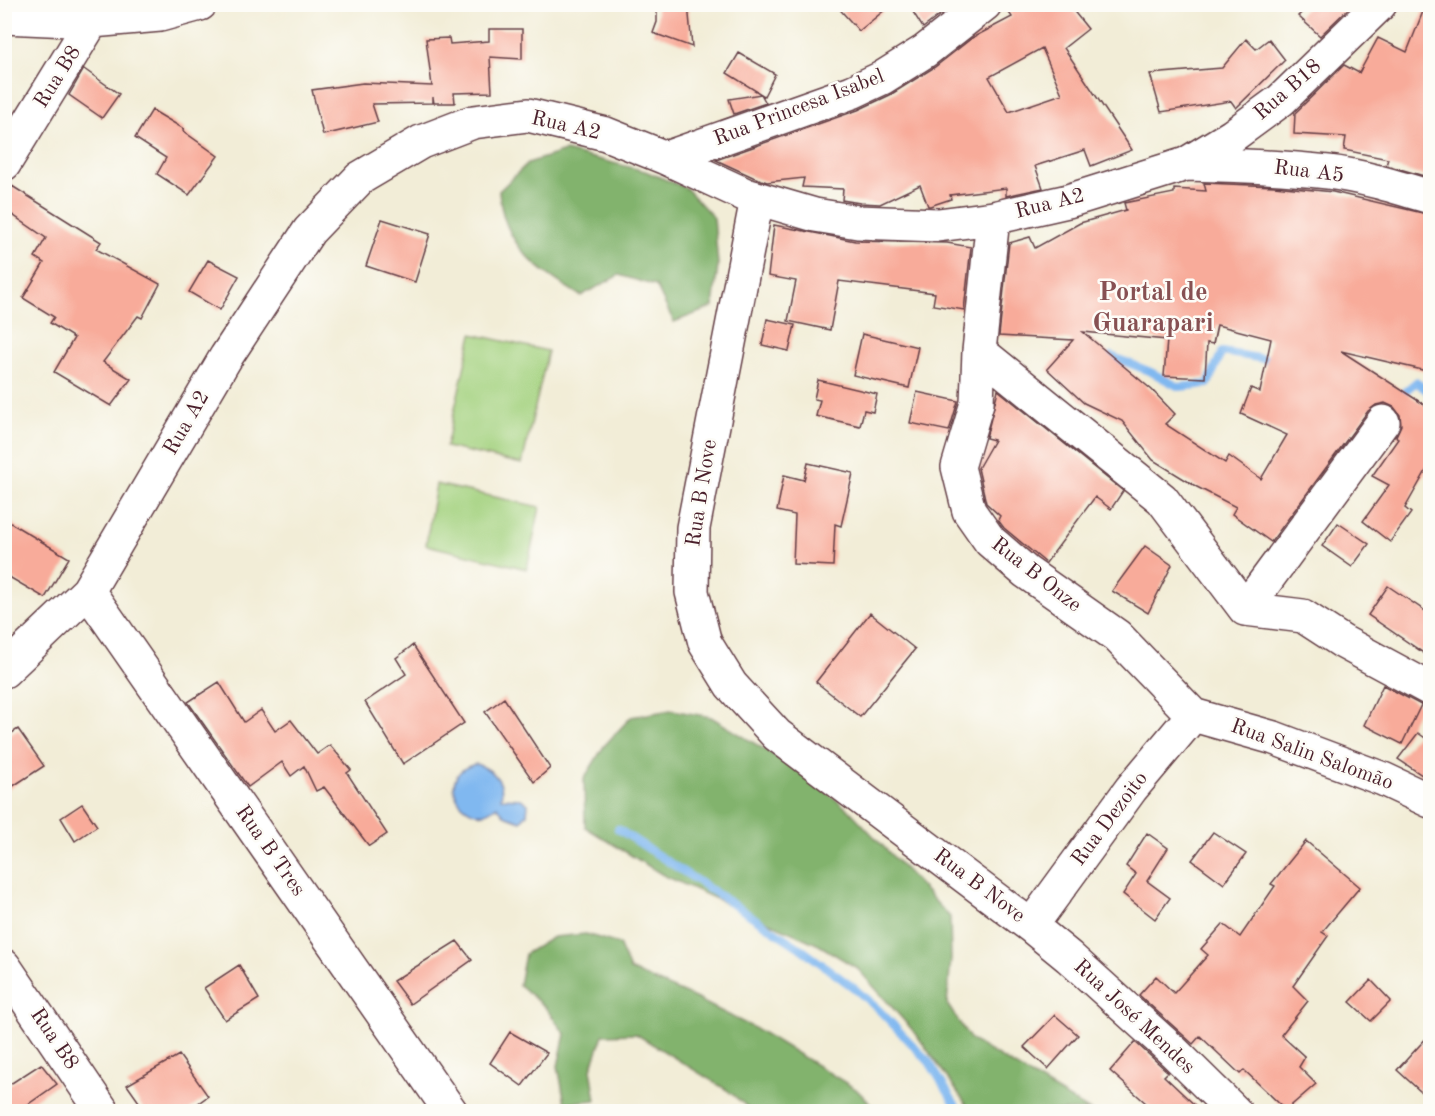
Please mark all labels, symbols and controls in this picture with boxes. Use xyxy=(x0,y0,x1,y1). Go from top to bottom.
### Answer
street label: Rua B8 xyxy=(31,42,85,112)
street label: Rua B18 xyxy=(1250,55,1326,125)
street label: Rua Princesa Isabel xyxy=(711,66,887,150)
street label: Rua A2 xyxy=(529,108,603,144)
street label: Rua A5 xyxy=(1273,157,1345,187)
street label: Rua A2 xyxy=(1013,185,1087,223)
district label: Portal de Guarapari xyxy=(1092,279,1214,337)
street label: Rua A2 xyxy=(160,387,214,459)
street label: Rua B Nove xyxy=(683,438,721,548)
street label: Rua B Onze xyxy=(987,534,1085,616)
street label: Rua Salin Salomão xyxy=(1228,716,1396,794)
street label: Rua Dezoito xyxy=(1068,768,1152,870)
street label: Rua B Tres xyxy=(231,802,309,900)
street label: Rua B Nove xyxy=(929,845,1029,927)
street label: Rua José Mendes xyxy=(1069,956,1199,1078)
street label: Rua B8 xyxy=(26,1004,82,1074)

